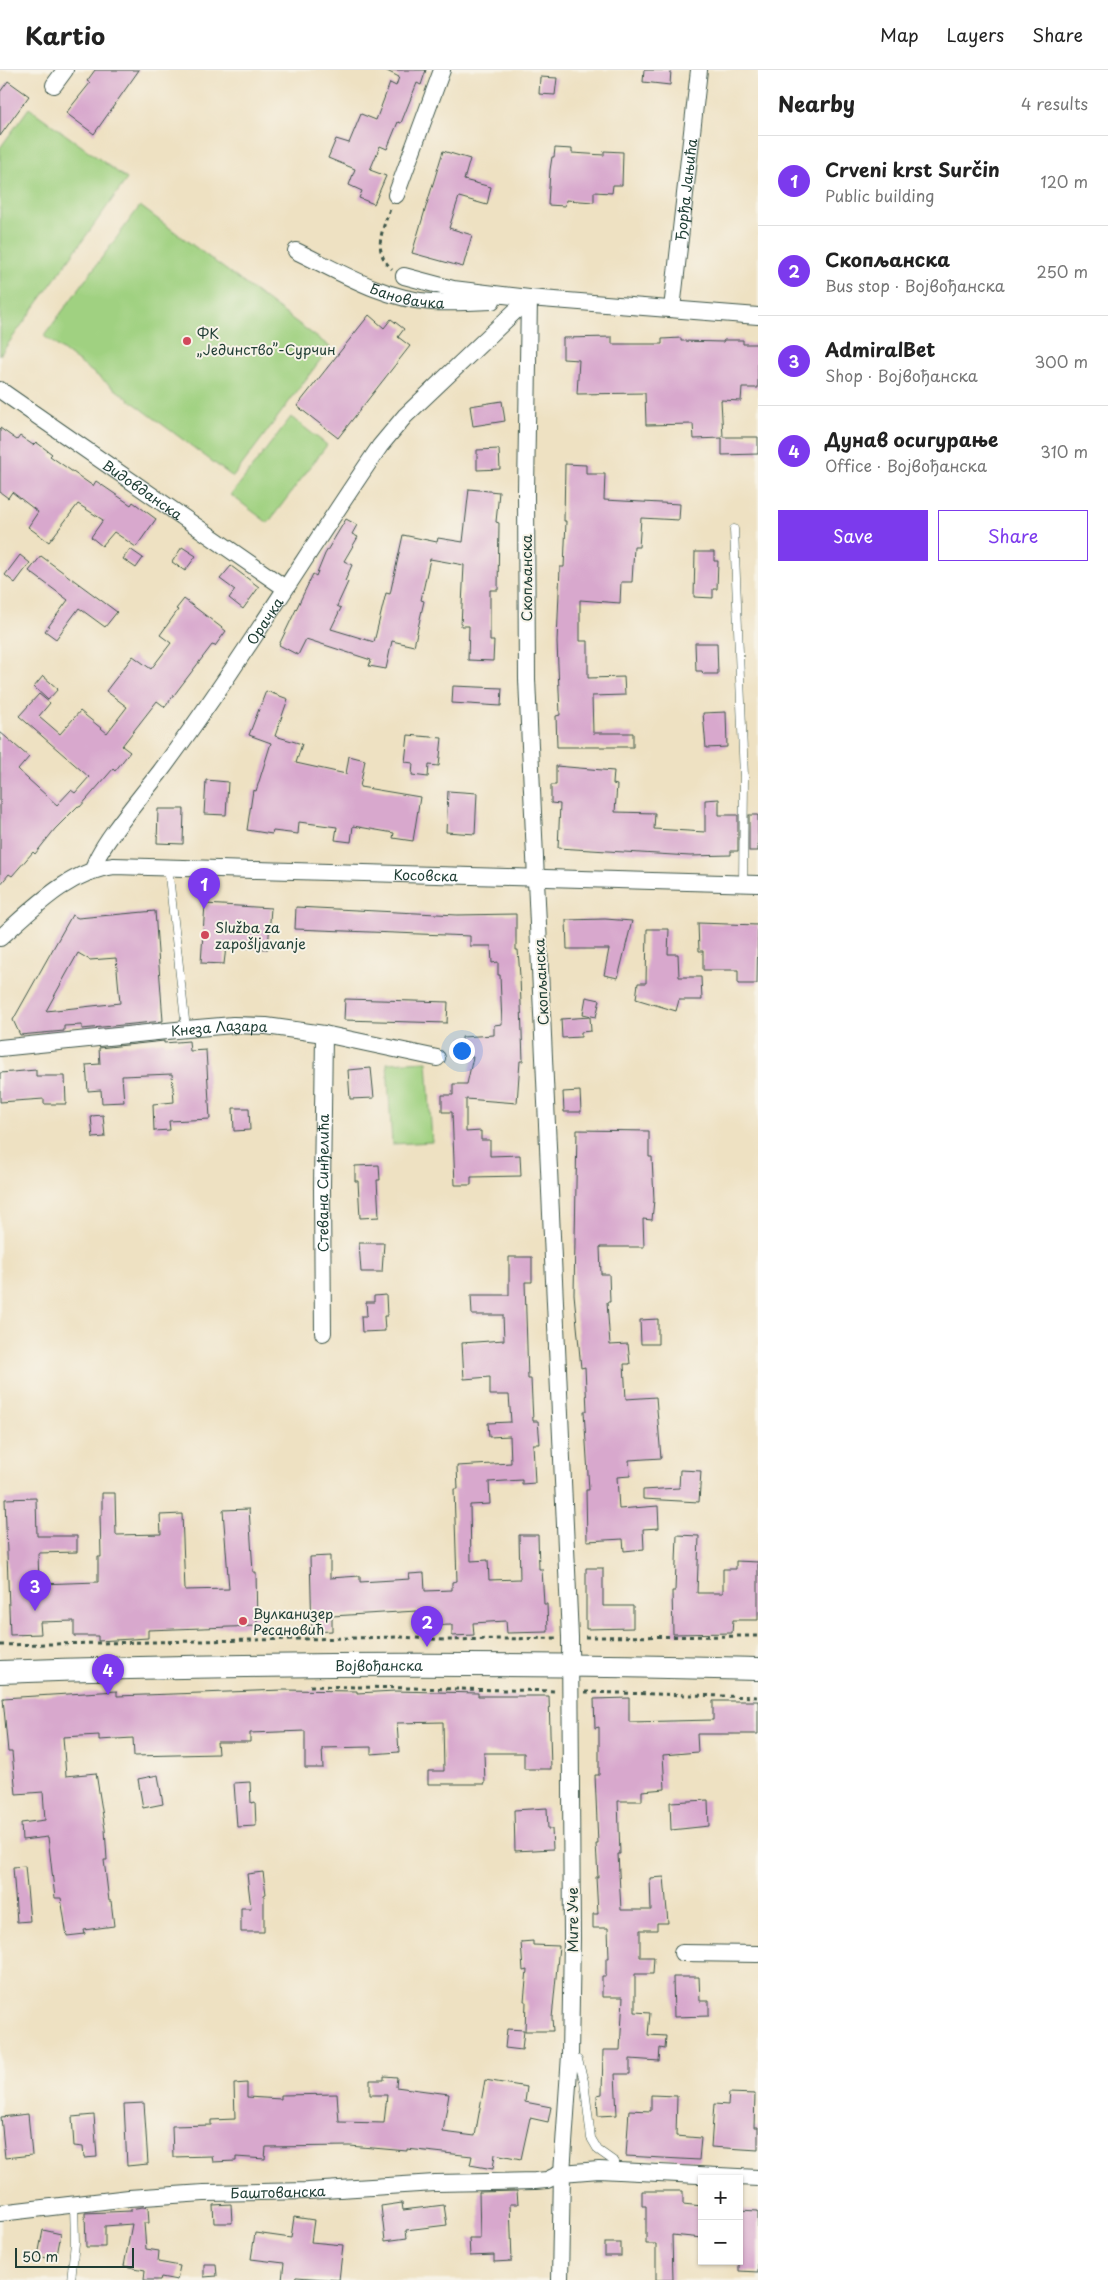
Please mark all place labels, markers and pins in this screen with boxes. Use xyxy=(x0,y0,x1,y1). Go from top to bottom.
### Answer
place label: ФК „Јединство”-Сурчин xyxy=(197,323,336,360)
marker: ФК „Јединство”-Сурчин xyxy=(181,335,193,347)
pin: 1 xyxy=(188,868,220,909)
place label: Služba za zapošljavanje xyxy=(215,917,306,954)
marker: Služba za zapošljavanje xyxy=(199,929,211,941)
pin: 3 xyxy=(19,1570,51,1611)
place label: Вулканизер Ресановић xyxy=(253,1603,333,1640)
pin: 2 xyxy=(411,1606,443,1647)
marker: Вулканизер Ресановић xyxy=(237,1615,249,1627)
pin: 4 xyxy=(92,1654,124,1695)

